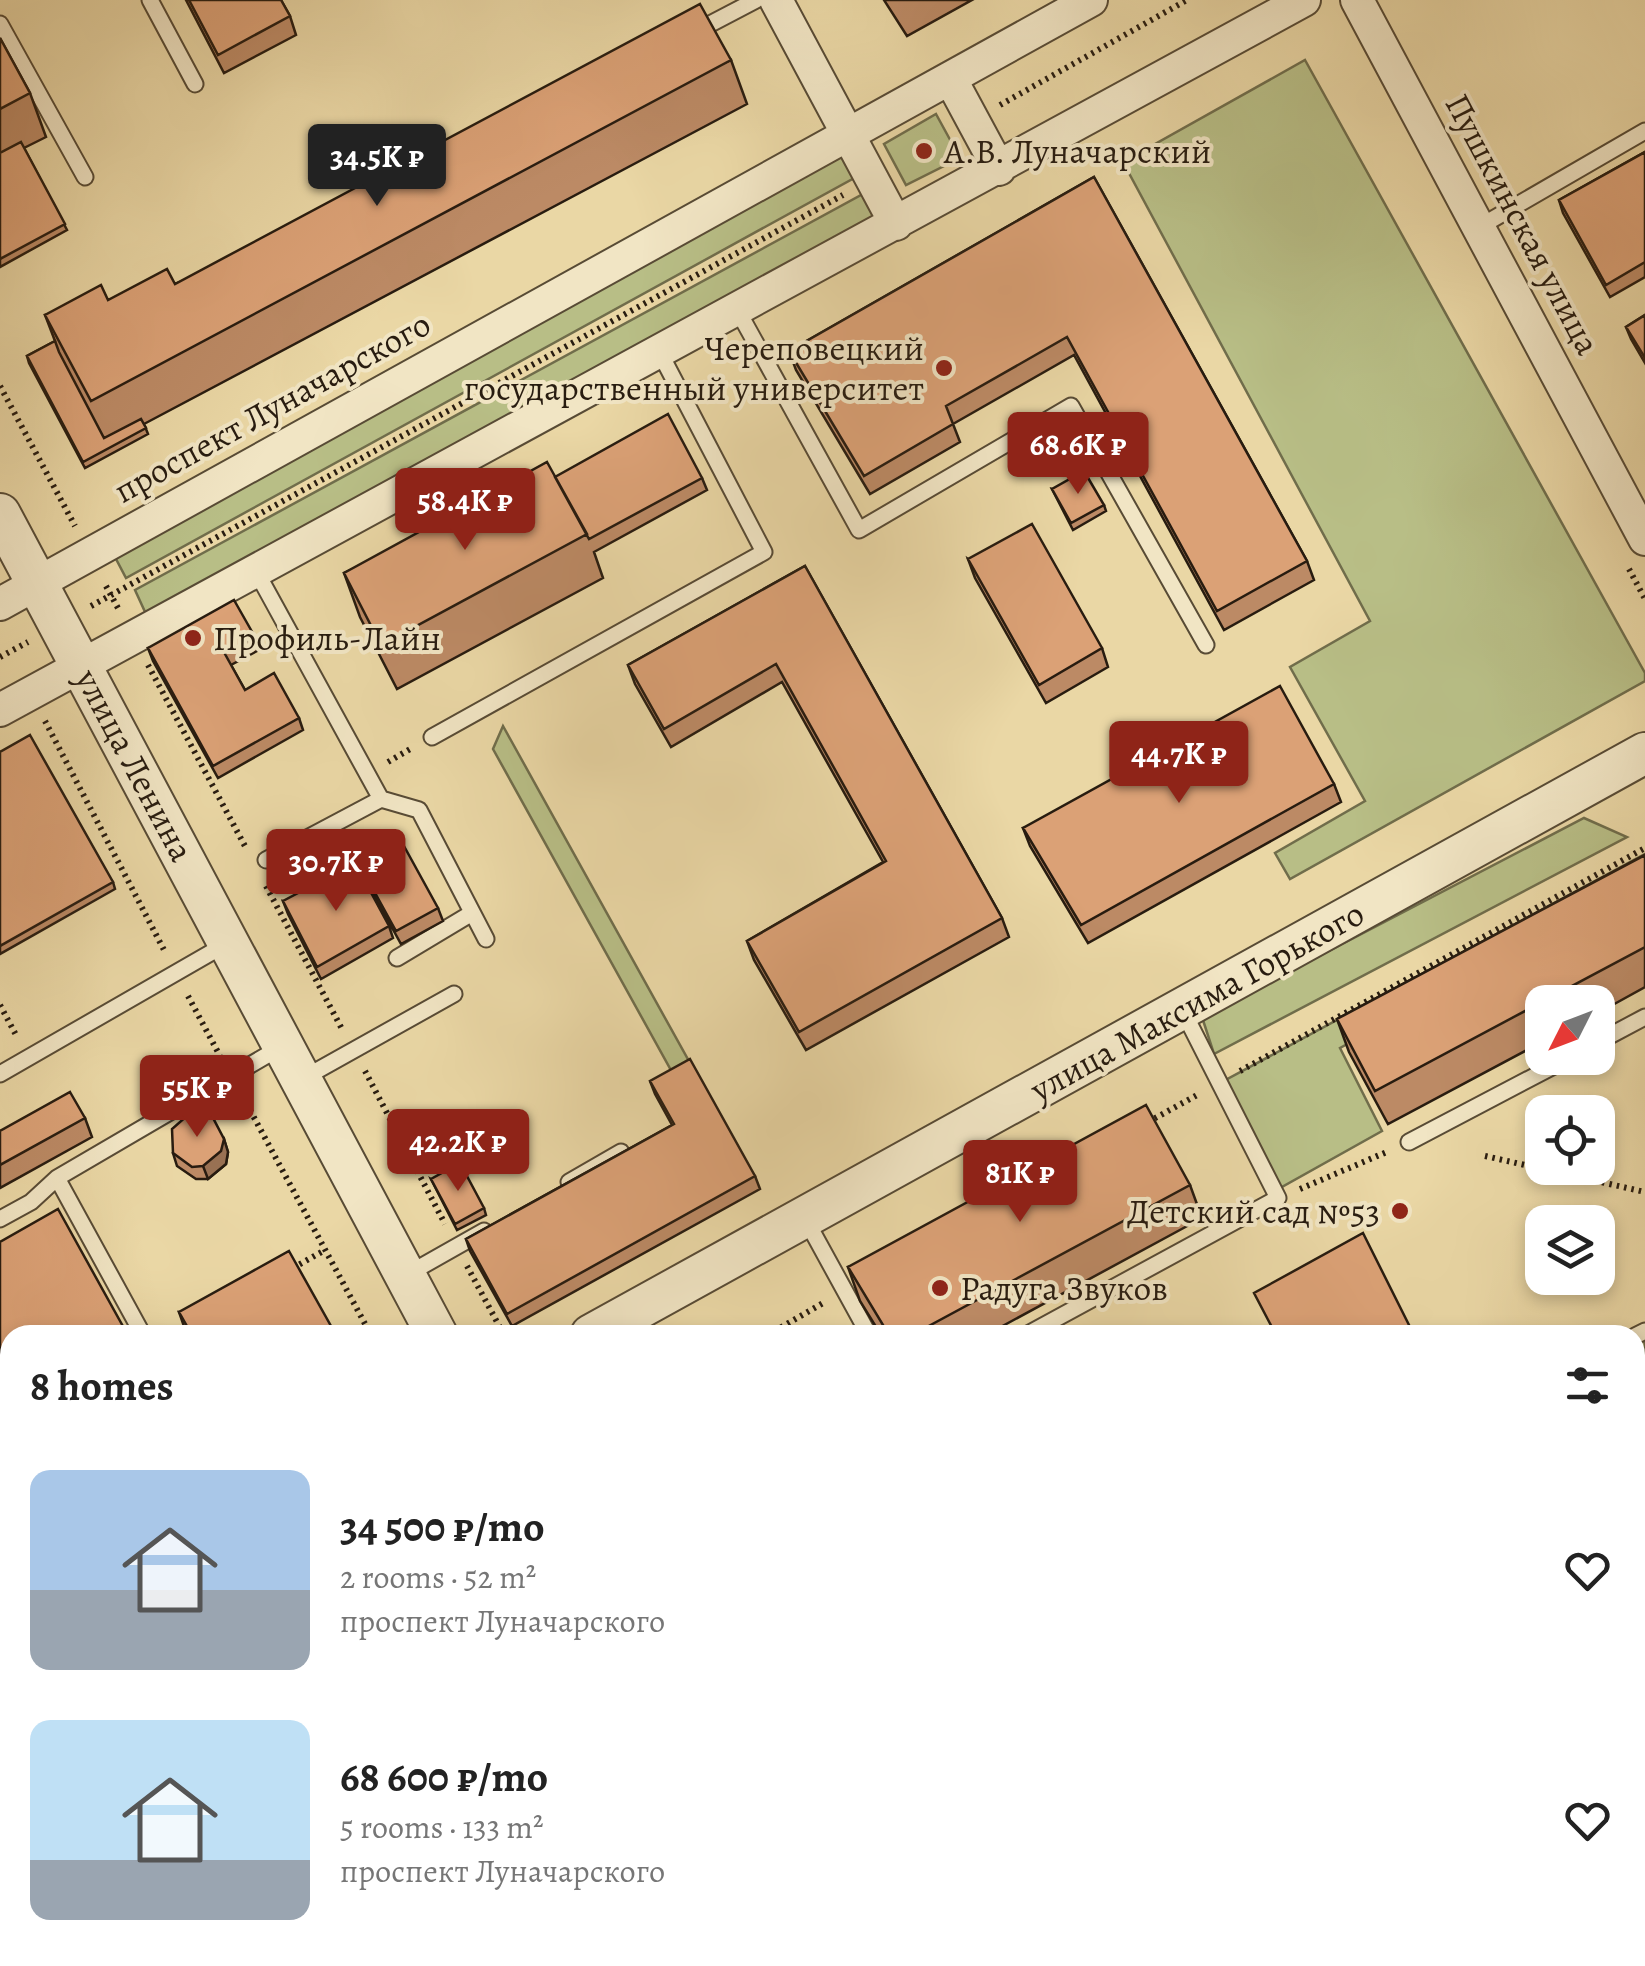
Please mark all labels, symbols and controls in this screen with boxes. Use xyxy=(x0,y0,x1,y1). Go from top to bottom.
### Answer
street label: Пушкинская улица xyxy=(1434,85,1612,363)
pin: 34.5K ₽ xyxy=(285,124,469,209)
place label: А.В. Луначарский xyxy=(943,127,1211,175)
text: 34.5K ₽ xyxy=(330,134,424,178)
marker: А.В. Луначарский xyxy=(913,140,935,162)
street label: проспект Луначарского xyxy=(105,300,439,514)
place label: Череповецкий государственный университет xyxy=(464,324,924,412)
marker: Череповецкий государственный университет xyxy=(933,357,955,379)
pin: 68.6K ₽ xyxy=(986,412,1170,497)
text: 68.6K ₽ xyxy=(1030,422,1126,466)
pin: 58.4K ₽ xyxy=(373,468,557,553)
text: 58.4K ₽ xyxy=(417,478,513,522)
place label: Профиль-Лайн xyxy=(213,614,441,662)
marker: Профиль-Лайн xyxy=(182,627,204,649)
street label: улица Ленина xyxy=(64,659,206,870)
pin: 44.7K ₽ xyxy=(1087,721,1271,806)
text: 44.7K ₽ xyxy=(1131,731,1227,775)
pin: 30.7K ₽ xyxy=(244,829,428,914)
text: 30.7K ₽ xyxy=(288,839,384,883)
street label: улица Максима Горького xyxy=(1020,889,1373,1113)
north arrow xyxy=(1525,985,1615,1075)
map controls xyxy=(1525,985,1615,1295)
pin: 55K ₽ xyxy=(127,1055,267,1140)
text: 55K ₽ xyxy=(162,1065,232,1109)
button: locate xyxy=(1525,1095,1615,1185)
pin: 42.2K ₽ xyxy=(366,1109,550,1194)
text: 42.2K ₽ xyxy=(409,1119,507,1163)
pin: 81K ₽ xyxy=(950,1140,1090,1225)
text: 81K ₽ xyxy=(985,1150,1055,1194)
place label: Детский сад №53 xyxy=(1127,1187,1380,1235)
marker: Детский сад №53 xyxy=(1389,1200,1411,1222)
button: layers xyxy=(1525,1205,1615,1295)
place label: Радуга Звуков xyxy=(960,1264,1168,1312)
marker: Радуга Звуков xyxy=(929,1277,951,1299)
text: 8 homes xyxy=(30,1357,174,1414)
icon: filters xyxy=(1560,1358,1615,1413)
text: 34 500 ₽/mo xyxy=(340,1498,545,1555)
icon: home xyxy=(110,1510,230,1630)
icon: heart xyxy=(1560,1543,1615,1598)
text: 2 rooms · 52 m² xyxy=(340,1555,536,1599)
text: проспект Луначарского xyxy=(340,1599,665,1643)
text: 68 600 ₽/mo xyxy=(340,1748,548,1805)
icon: home xyxy=(110,1760,230,1880)
icon: heart xyxy=(1560,1793,1615,1848)
text: 5 rooms · 133 m² xyxy=(340,1805,543,1849)
text: проспект Луначарского xyxy=(340,1849,665,1893)

